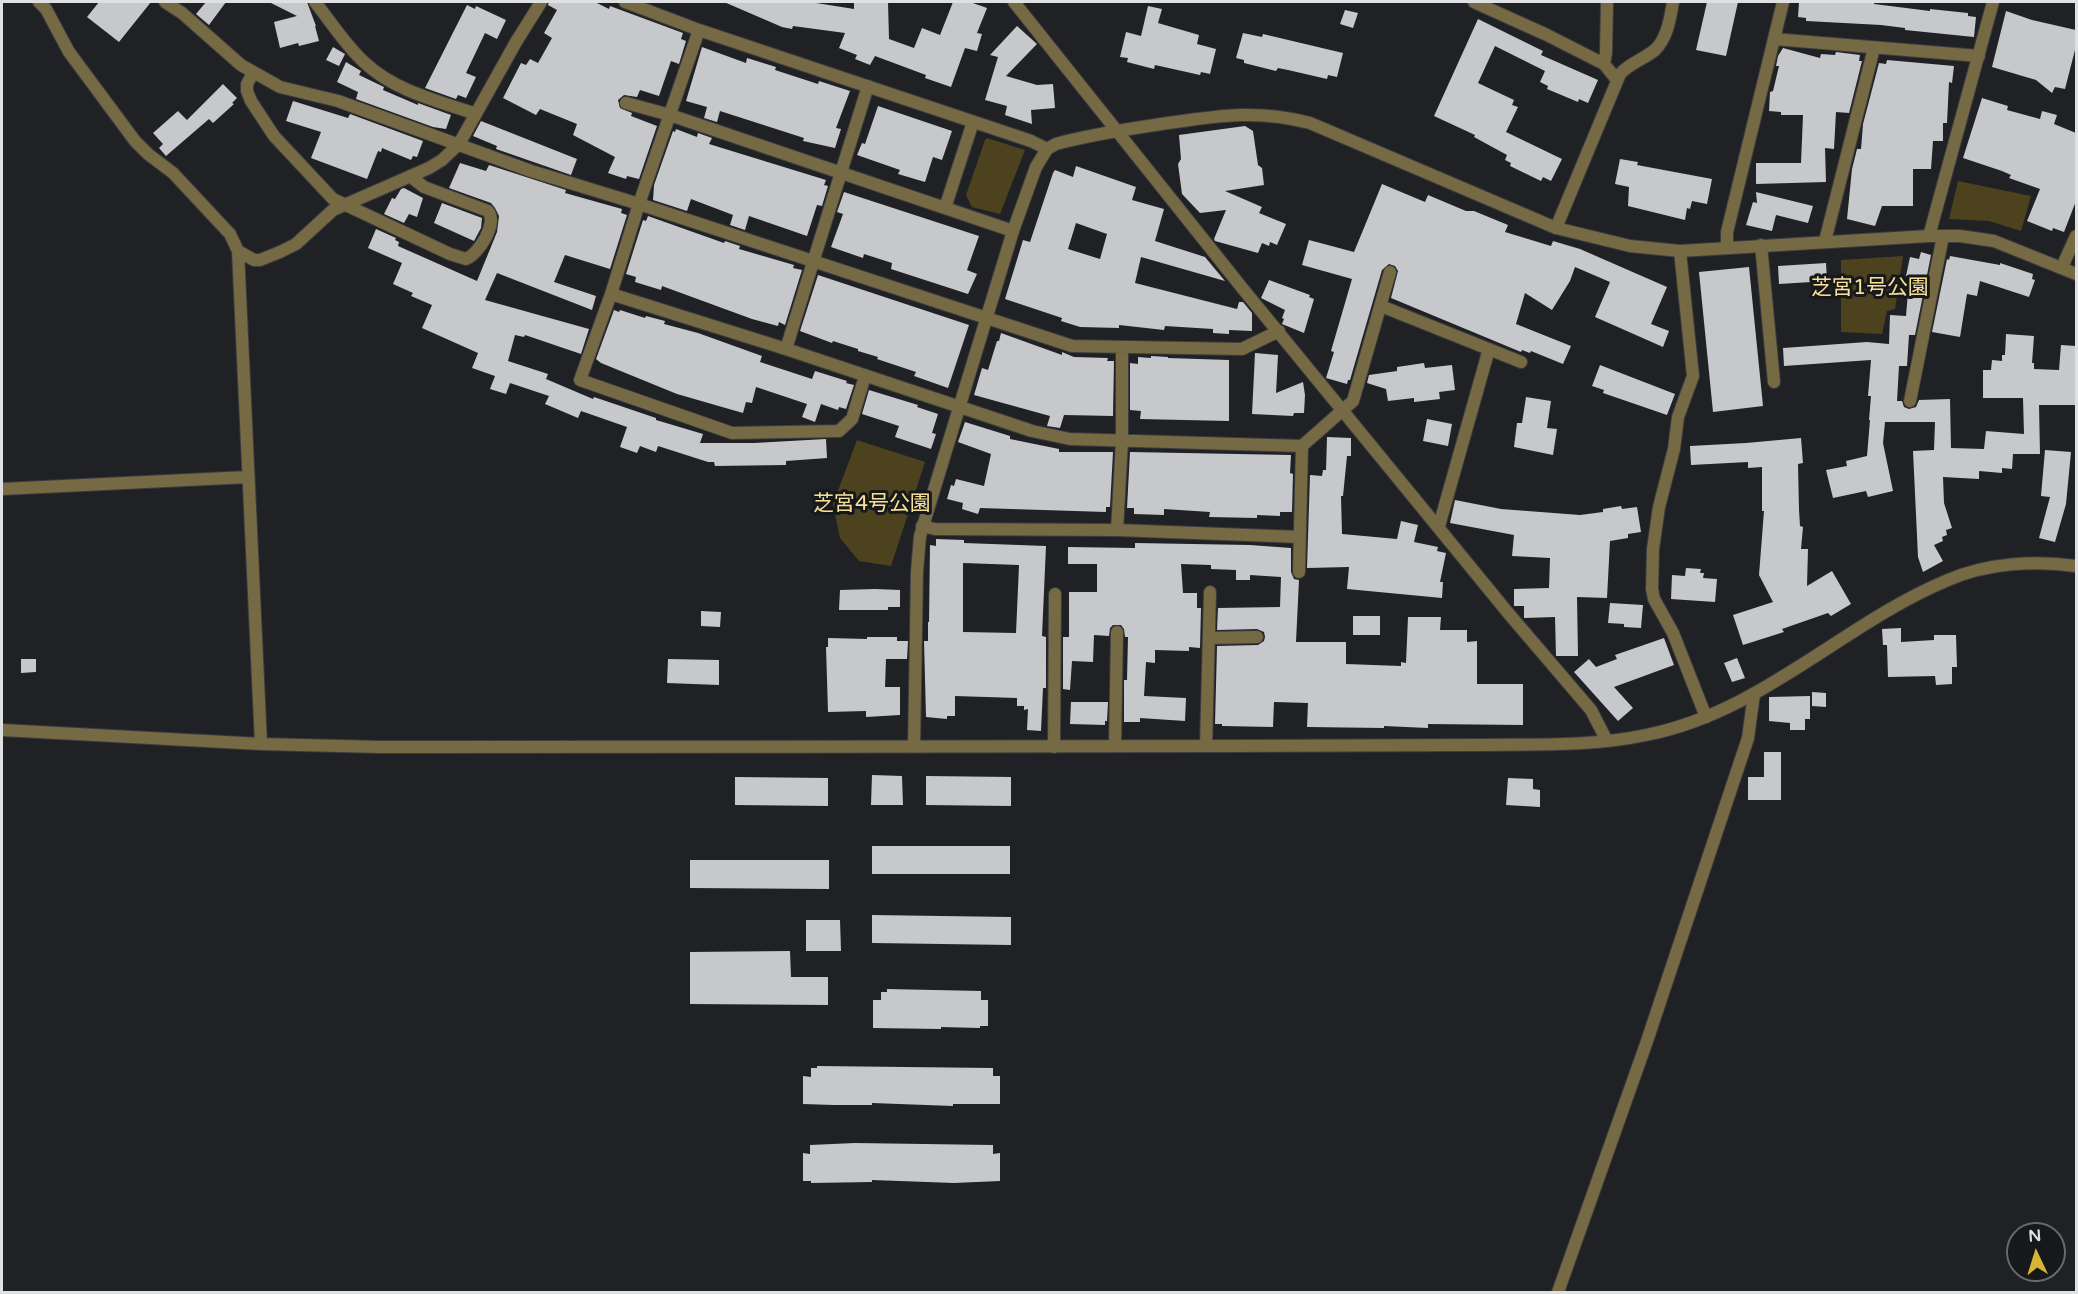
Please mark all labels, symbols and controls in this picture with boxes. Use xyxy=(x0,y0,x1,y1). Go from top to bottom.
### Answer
park label: 芝宮1号公園 xyxy=(1811,275,1929,301)
park label: 芝宮4号公園 xyxy=(813,491,931,517)
north arrow xyxy=(2006,1222,2066,1282)
text: N xyxy=(2028,1226,2042,1246)

